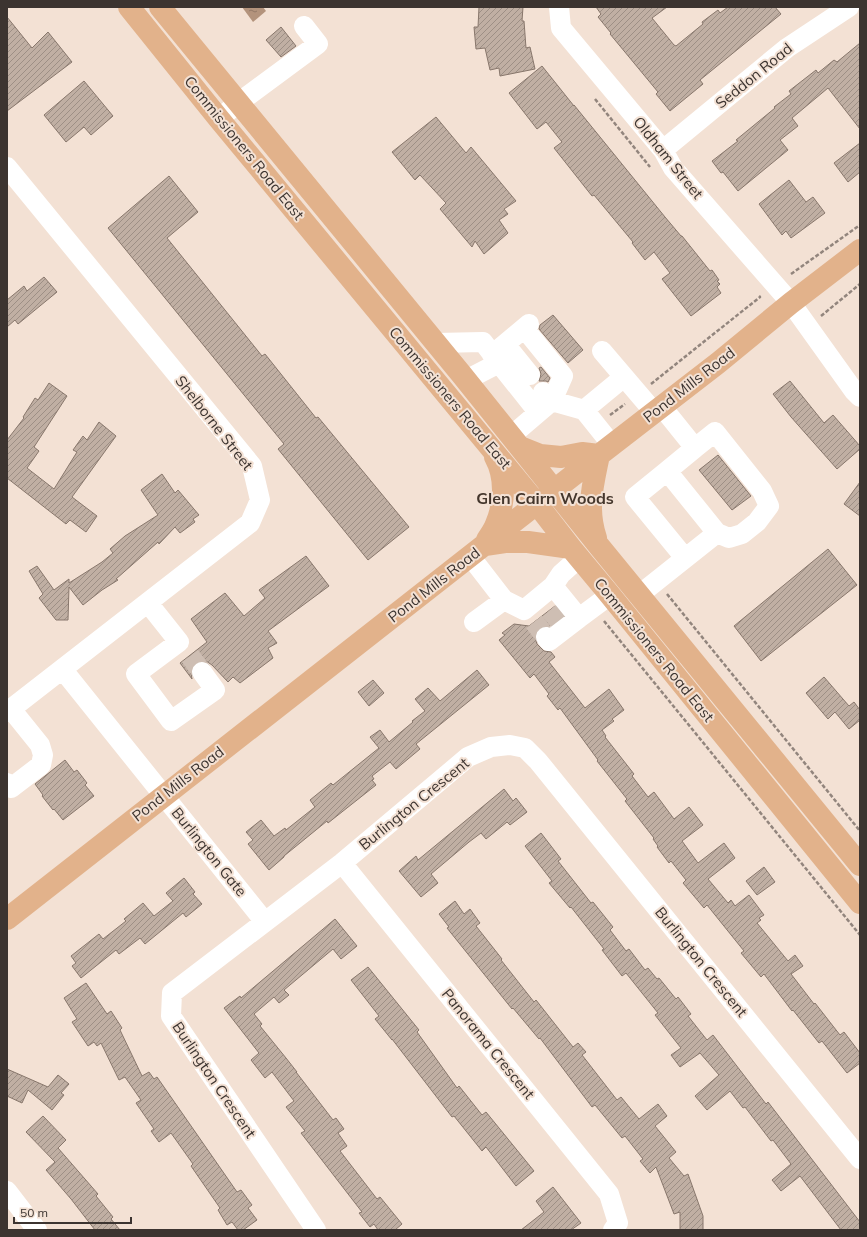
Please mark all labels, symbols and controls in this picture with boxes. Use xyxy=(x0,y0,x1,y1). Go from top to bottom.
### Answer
street label: Seddon Road xyxy=(711,39,796,112)
street label: Commissioners Road East xyxy=(180,72,308,224)
street label: Oldham Street xyxy=(629,113,707,203)
street label: Commissioners Road East xyxy=(385,323,515,473)
street label: Pond Mills Road xyxy=(639,343,738,426)
street label: Shelborne Street xyxy=(171,371,257,474)
district label: Glen Cairn Woods xyxy=(476,488,614,508)
street label: Pond Mills Road xyxy=(384,543,483,626)
street label: Commissioners Road East xyxy=(590,574,718,726)
street label: Pond Mills Road xyxy=(128,742,227,825)
street label: Burlington Crescent xyxy=(355,753,473,854)
street label: Burlington Gate xyxy=(168,803,251,900)
street label: Burlington Crescent xyxy=(651,903,752,1021)
street label: Panorama Crescent xyxy=(438,985,539,1103)
street label: Burlington Crescent xyxy=(168,1018,260,1142)
scale bar xyxy=(14,1199,131,1225)
text: 50 m xyxy=(20,1205,48,1220)

